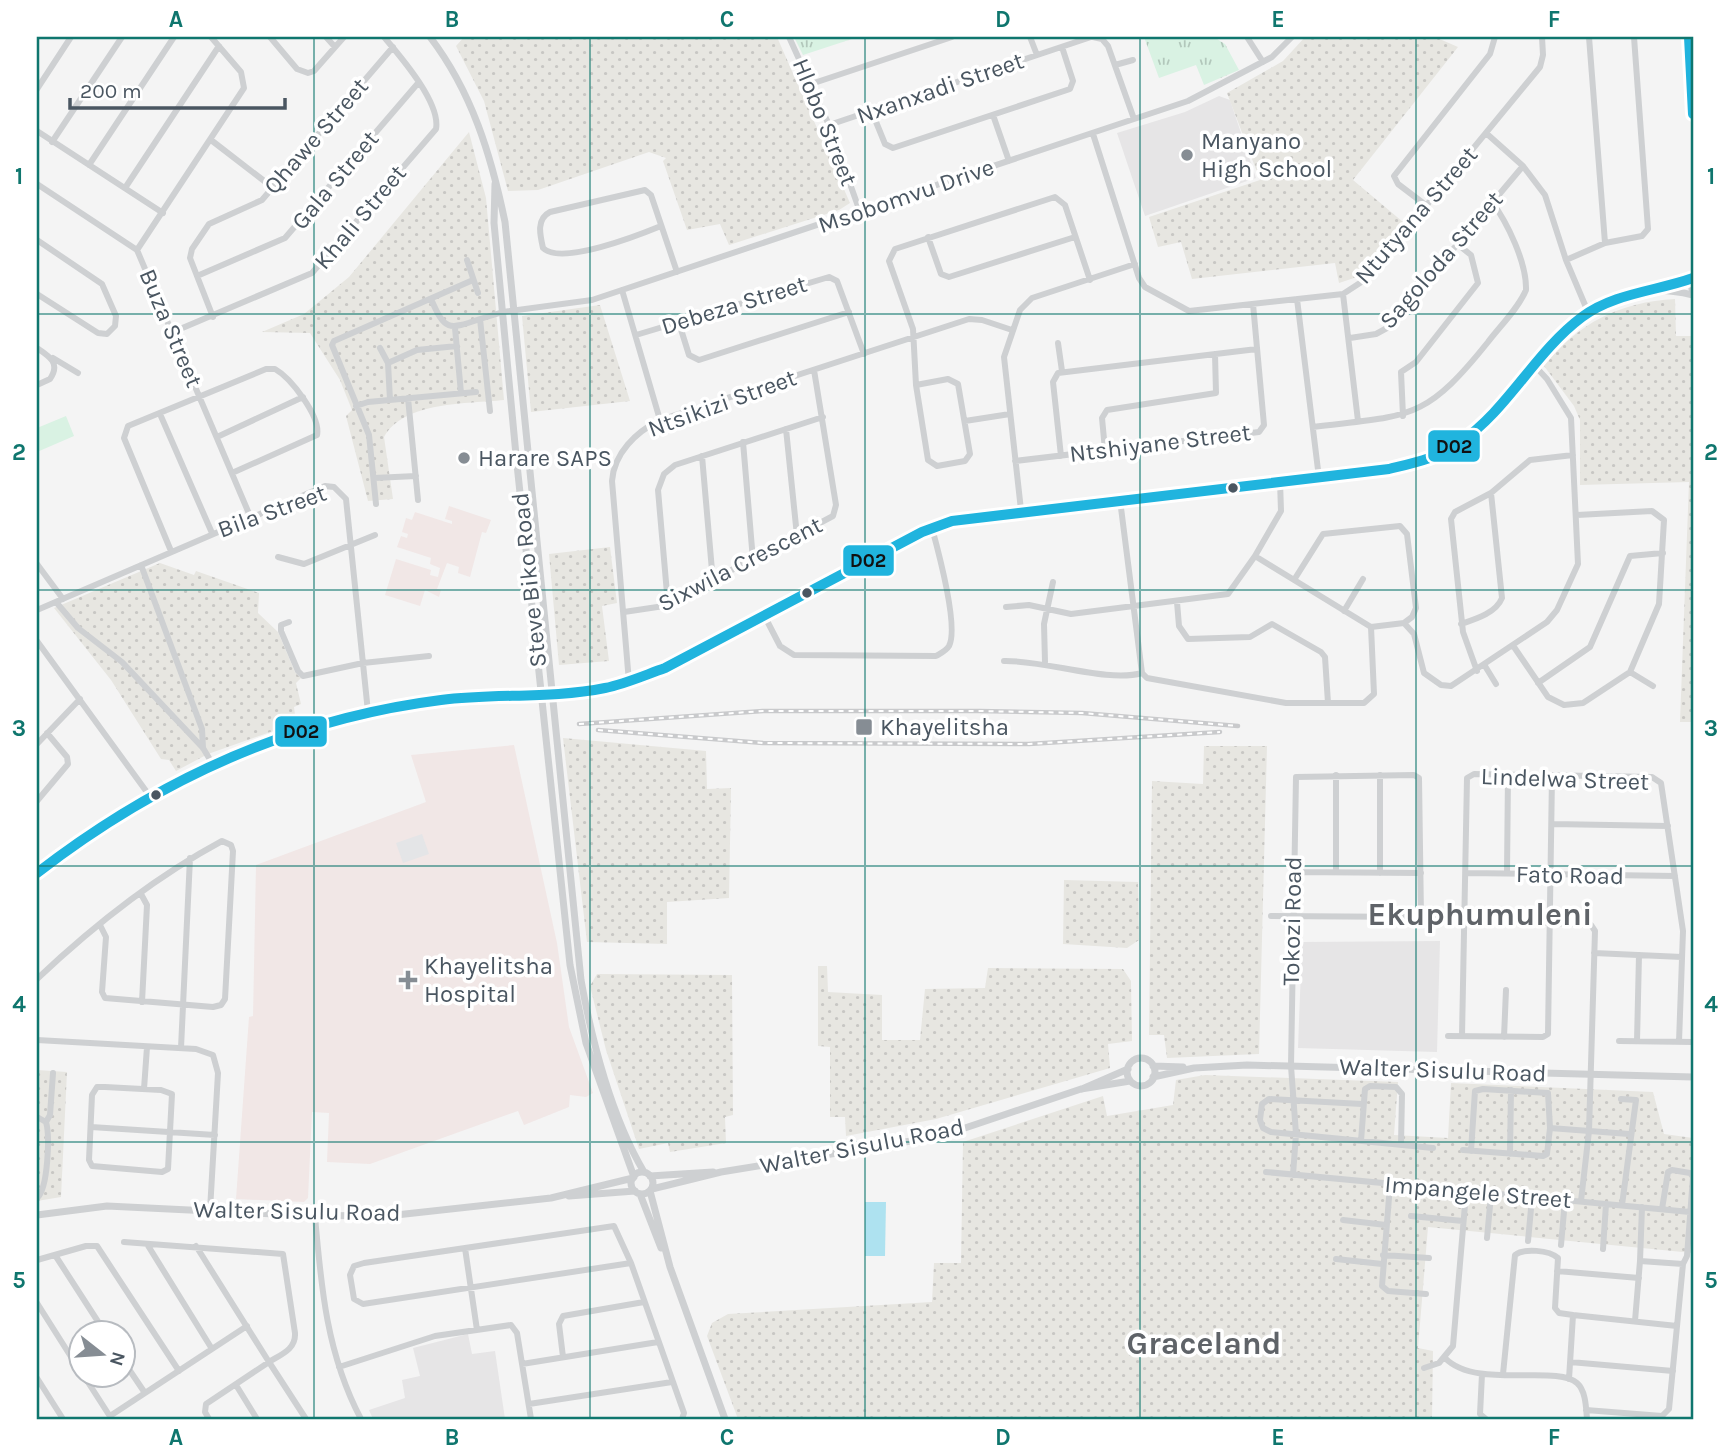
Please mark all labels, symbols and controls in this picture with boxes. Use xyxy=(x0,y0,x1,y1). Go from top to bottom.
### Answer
text: A xyxy=(169,6,183,33)
text: B xyxy=(445,6,459,33)
text: C xyxy=(720,6,734,33)
text: D xyxy=(995,6,1011,33)
text: E xyxy=(1271,6,1285,33)
text: F xyxy=(1548,6,1560,33)
street label: Nxanxadi Street xyxy=(853,46,1027,130)
street label: Hlobo Street xyxy=(787,54,863,190)
scale bar xyxy=(70,66,285,110)
street label: Qhawe Street xyxy=(258,72,374,200)
text: 200 m xyxy=(80,79,142,103)
street label: Gala Street xyxy=(286,125,384,235)
place label: Manyano High School xyxy=(1201,127,1332,183)
street label: Ntutyana Street xyxy=(1349,141,1483,289)
marker: Manyano High School xyxy=(1179,147,1195,163)
street label: Msobomvu Drive xyxy=(814,153,998,239)
street label: Khali Street xyxy=(308,159,412,275)
text: 1 xyxy=(15,163,23,190)
text: 1 xyxy=(1707,163,1715,190)
street label: Sagoloda Street xyxy=(1374,185,1508,335)
street label: Buza Street xyxy=(134,265,208,391)
street label: Debeza Street xyxy=(658,270,810,340)
street label: Ntsikizi Street xyxy=(644,363,800,443)
street label: Ntshiyane Street xyxy=(1068,418,1252,468)
line badge: D02 xyxy=(1427,429,1481,463)
text: D02 xyxy=(1436,436,1472,458)
text: 2 xyxy=(12,439,26,466)
text: 2 xyxy=(1704,439,1718,466)
place label: Harare SAPS xyxy=(478,444,612,472)
marker: Harare SAPS xyxy=(456,450,472,466)
street label: Bila Street xyxy=(214,478,330,544)
unlabelled marker xyxy=(1226,481,1240,495)
street label: Steve Biko Road xyxy=(506,491,552,669)
street label: Sixwila Crescent xyxy=(653,511,827,617)
line badge: D02 xyxy=(842,544,895,577)
text: D02 xyxy=(850,550,886,572)
unlabelled marker xyxy=(800,586,814,600)
place label: Khayelitsha xyxy=(880,713,1009,741)
text: 3 xyxy=(12,715,26,742)
line badge: D02 xyxy=(274,715,328,748)
text: 3 xyxy=(1704,715,1718,742)
marker: Khayelitsha xyxy=(854,717,874,737)
text: D02 xyxy=(283,721,319,743)
street label: Lindelwa Street xyxy=(1480,762,1650,796)
unlabelled marker xyxy=(149,788,163,802)
street label: Tokozi Road xyxy=(1277,856,1307,986)
street label: Fato Road xyxy=(1516,860,1624,890)
district label: Ekuphumuleni xyxy=(1368,896,1592,933)
place label: Khayelitsha Hospital xyxy=(424,952,553,1008)
marker: Khayelitsha Hospital xyxy=(398,970,418,990)
text: 4 xyxy=(12,991,26,1018)
text: 4 xyxy=(1704,991,1718,1018)
street label: Walter Sisulu Road xyxy=(1339,1052,1547,1088)
street label: Walter Sisulu Road xyxy=(758,1112,966,1180)
street label: Impangele Street xyxy=(1383,1170,1573,1214)
street label: Walter Sisulu Road xyxy=(193,1195,401,1227)
text: 5 xyxy=(12,1267,26,1294)
text: 5 xyxy=(1704,1267,1718,1294)
north arrow xyxy=(66,1320,136,1390)
district label: Graceland xyxy=(1127,1325,1281,1362)
text: N xyxy=(105,1349,130,1368)
text: A xyxy=(169,1424,183,1451)
text: B xyxy=(445,1424,459,1451)
text: C xyxy=(720,1424,734,1451)
text: D xyxy=(995,1424,1011,1451)
text: E xyxy=(1271,1424,1285,1451)
text: F xyxy=(1548,1424,1560,1451)

